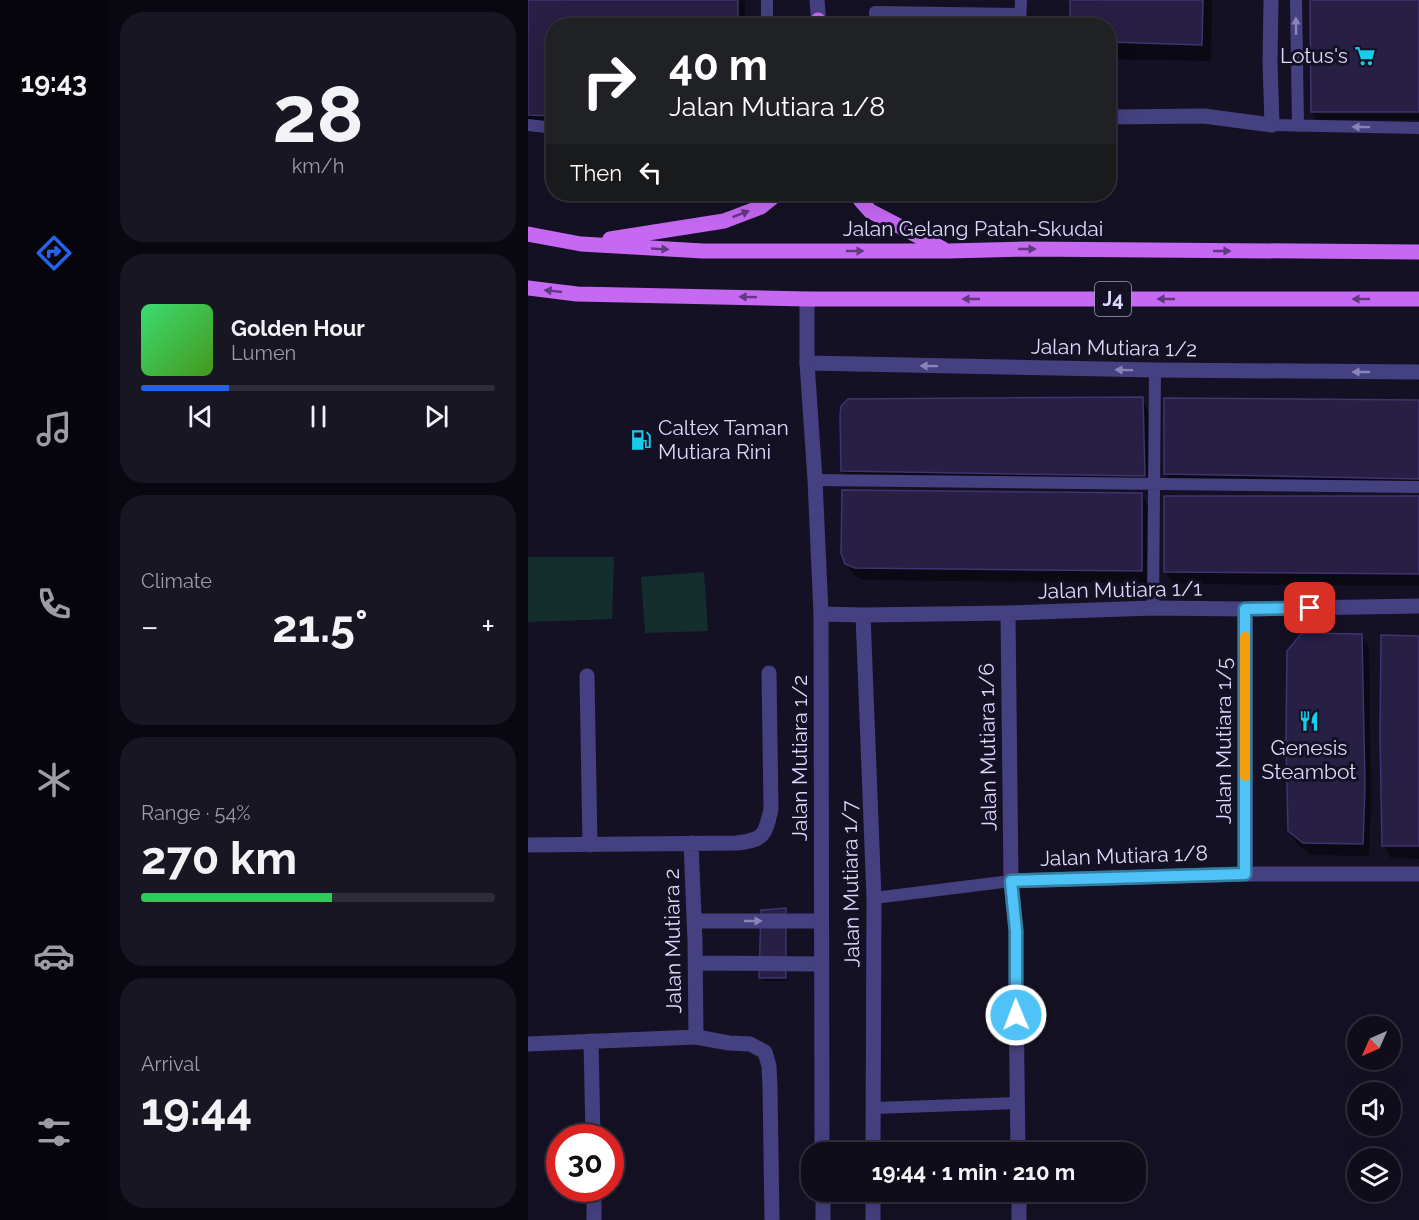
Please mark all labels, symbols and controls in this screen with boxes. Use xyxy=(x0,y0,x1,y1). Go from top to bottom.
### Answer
one-way arrow xyxy=(1291,16,1301,35)
text: 40 m xyxy=(669,41,768,90)
icon: right xyxy=(570,42,648,120)
place label: Lotus's xyxy=(1280,43,1348,68)
supermarket icon: Lotus's xyxy=(1353,44,1377,68)
text: 19:43 xyxy=(21,67,87,98)
text: 28 xyxy=(272,69,364,160)
text: Jalan Mutiara 1/8 xyxy=(669,91,885,122)
one-way arrow xyxy=(1351,123,1370,132)
text: km/h xyxy=(292,154,344,178)
icon: left xyxy=(634,156,667,189)
text: Then xyxy=(570,160,622,186)
one-way arrow xyxy=(732,209,750,219)
street label: Jalan Gelang Patah-Skudai xyxy=(843,216,1103,241)
icon: directions xyxy=(33,232,75,274)
one-way arrow xyxy=(651,244,670,253)
one-way arrow xyxy=(1018,244,1037,254)
one-way arrow xyxy=(845,246,864,256)
one-way arrow xyxy=(1212,246,1231,256)
road number: J4 xyxy=(1095,282,1131,316)
one-way arrow xyxy=(544,286,563,296)
one-way arrow xyxy=(739,293,758,302)
one-way arrow xyxy=(961,294,980,304)
one-way arrow xyxy=(1156,294,1175,304)
one-way arrow xyxy=(1351,294,1370,304)
text: Golden Hour xyxy=(231,315,365,341)
street label: Jalan Mutiara 1/2 xyxy=(1031,334,1197,361)
text: Lumen xyxy=(231,341,296,365)
one-way arrow xyxy=(919,361,938,371)
one-way arrow xyxy=(1114,365,1133,375)
one-way arrow xyxy=(1351,367,1370,377)
icon: previous xyxy=(184,400,217,433)
icon: pause xyxy=(302,400,335,433)
icon: next xyxy=(420,400,453,433)
icon: music xyxy=(33,408,75,450)
place label: Caltex Taman Mutiara Rini xyxy=(658,415,789,464)
fuel station icon: Caltex Taman Mutiara Rini xyxy=(629,428,653,452)
text: Climate xyxy=(141,569,212,593)
street label: Jalan Mutiara 1/1 xyxy=(1038,576,1202,603)
pin xyxy=(1284,582,1335,633)
icon: phone xyxy=(33,583,75,625)
icon: arrive xyxy=(1293,591,1326,624)
text: 21.5° xyxy=(272,600,368,653)
text: − xyxy=(141,607,159,646)
text: + xyxy=(481,607,495,646)
street label: Jalan Mutiara 1/5 xyxy=(1211,658,1236,824)
street label: Jalan Mutiara 1/6 xyxy=(974,663,1001,831)
street label: Jalan Mutiara 1/2 xyxy=(787,675,812,841)
restaurant icon: Genesis Steambot xyxy=(1297,709,1321,733)
place label: Genesis Steambot xyxy=(1262,735,1356,784)
icon: climate xyxy=(33,759,75,801)
street label: Jalan Mutiara 1/7 xyxy=(837,799,864,968)
text: Range · 54% xyxy=(141,801,251,825)
text: 270 km xyxy=(141,832,297,885)
street label: Jalan Mutiara 1/8 xyxy=(1040,840,1208,871)
street label: Jalan Mutiara 2 xyxy=(659,868,686,1014)
one-way arrow xyxy=(743,916,762,926)
icon: car xyxy=(33,935,75,977)
position arrow xyxy=(984,983,1048,1047)
north arrow xyxy=(1347,1016,1401,1070)
map controls xyxy=(1347,1016,1401,1202)
text: Arrival xyxy=(141,1052,200,1076)
button: sound xyxy=(1347,1082,1401,1136)
text: 19:44 xyxy=(141,1083,252,1136)
icon: filters xyxy=(33,1111,75,1153)
speed limit sign: 30 xyxy=(546,1124,624,1202)
button: layers xyxy=(1347,1148,1401,1202)
text: 19:44 · 1 min · 210 m xyxy=(872,1159,1075,1185)

